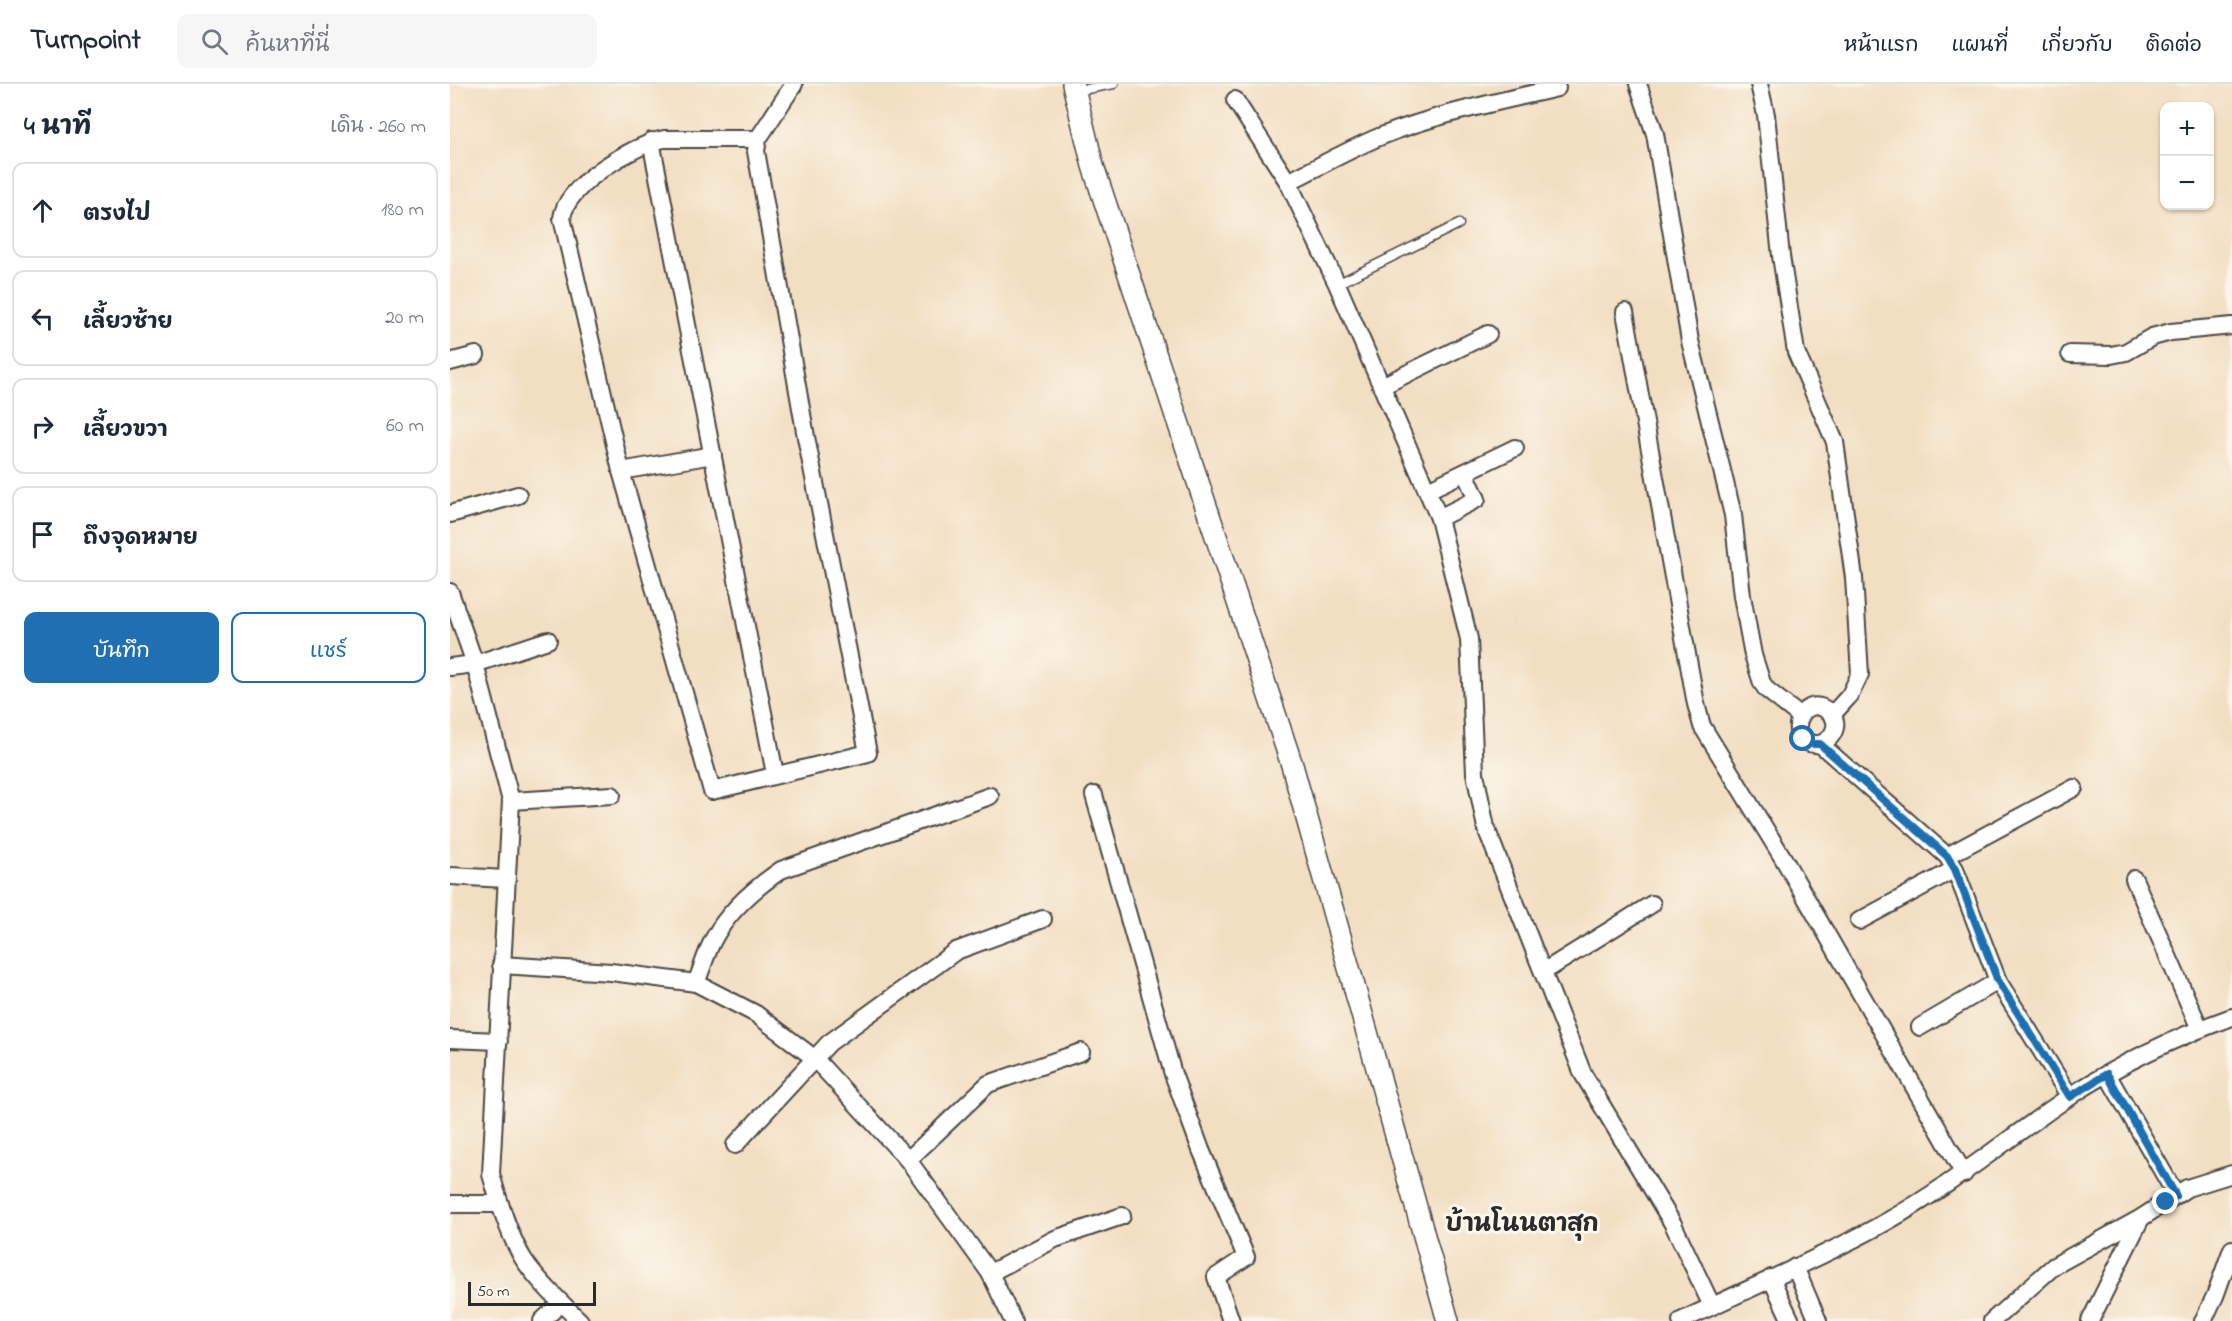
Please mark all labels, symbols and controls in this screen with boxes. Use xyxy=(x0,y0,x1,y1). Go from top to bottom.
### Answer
search box xyxy=(177,14,597,68)
text: Turnpoint xyxy=(30,21,141,62)
icon: search xyxy=(198,25,231,58)
text: ค้นหาที่นี่ xyxy=(246,30,329,62)
text: หน้าแรก xyxy=(1844,31,1919,61)
text: แผนที่ xyxy=(1952,31,2008,61)
text: เกี่ยวกับ xyxy=(2041,31,2113,61)
text: ติดต่อ xyxy=(2146,31,2202,61)
map controls xyxy=(2160,102,2214,210)
button: + xyxy=(2160,102,2214,156)
text: 4 นาที xyxy=(24,109,91,147)
text: เดิน · 260 m xyxy=(330,113,426,142)
button: − xyxy=(2160,156,2214,210)
icon: ahead xyxy=(26,194,59,227)
text: 180 m xyxy=(381,196,424,225)
text: ตรงไป xyxy=(83,199,151,231)
icon: left xyxy=(26,302,59,335)
text: 20 m xyxy=(385,304,424,333)
text: เลี้ยวซ้าย xyxy=(83,307,173,339)
icon: right xyxy=(26,410,59,443)
text: 60 m xyxy=(386,412,424,441)
text: เลี้ยวขวา xyxy=(83,415,167,447)
icon: arrive xyxy=(26,518,59,551)
text: ถึงจุดหมาย xyxy=(83,523,198,555)
button: บันทึก xyxy=(24,612,219,683)
button: แชร์ xyxy=(231,612,426,683)
route start xyxy=(1789,725,1815,751)
route end xyxy=(2152,1188,2178,1214)
district label: บ้านโนนตาสุก xyxy=(1445,1206,1599,1243)
scale bar xyxy=(468,1279,596,1306)
text: 50 m xyxy=(477,1280,509,1304)

